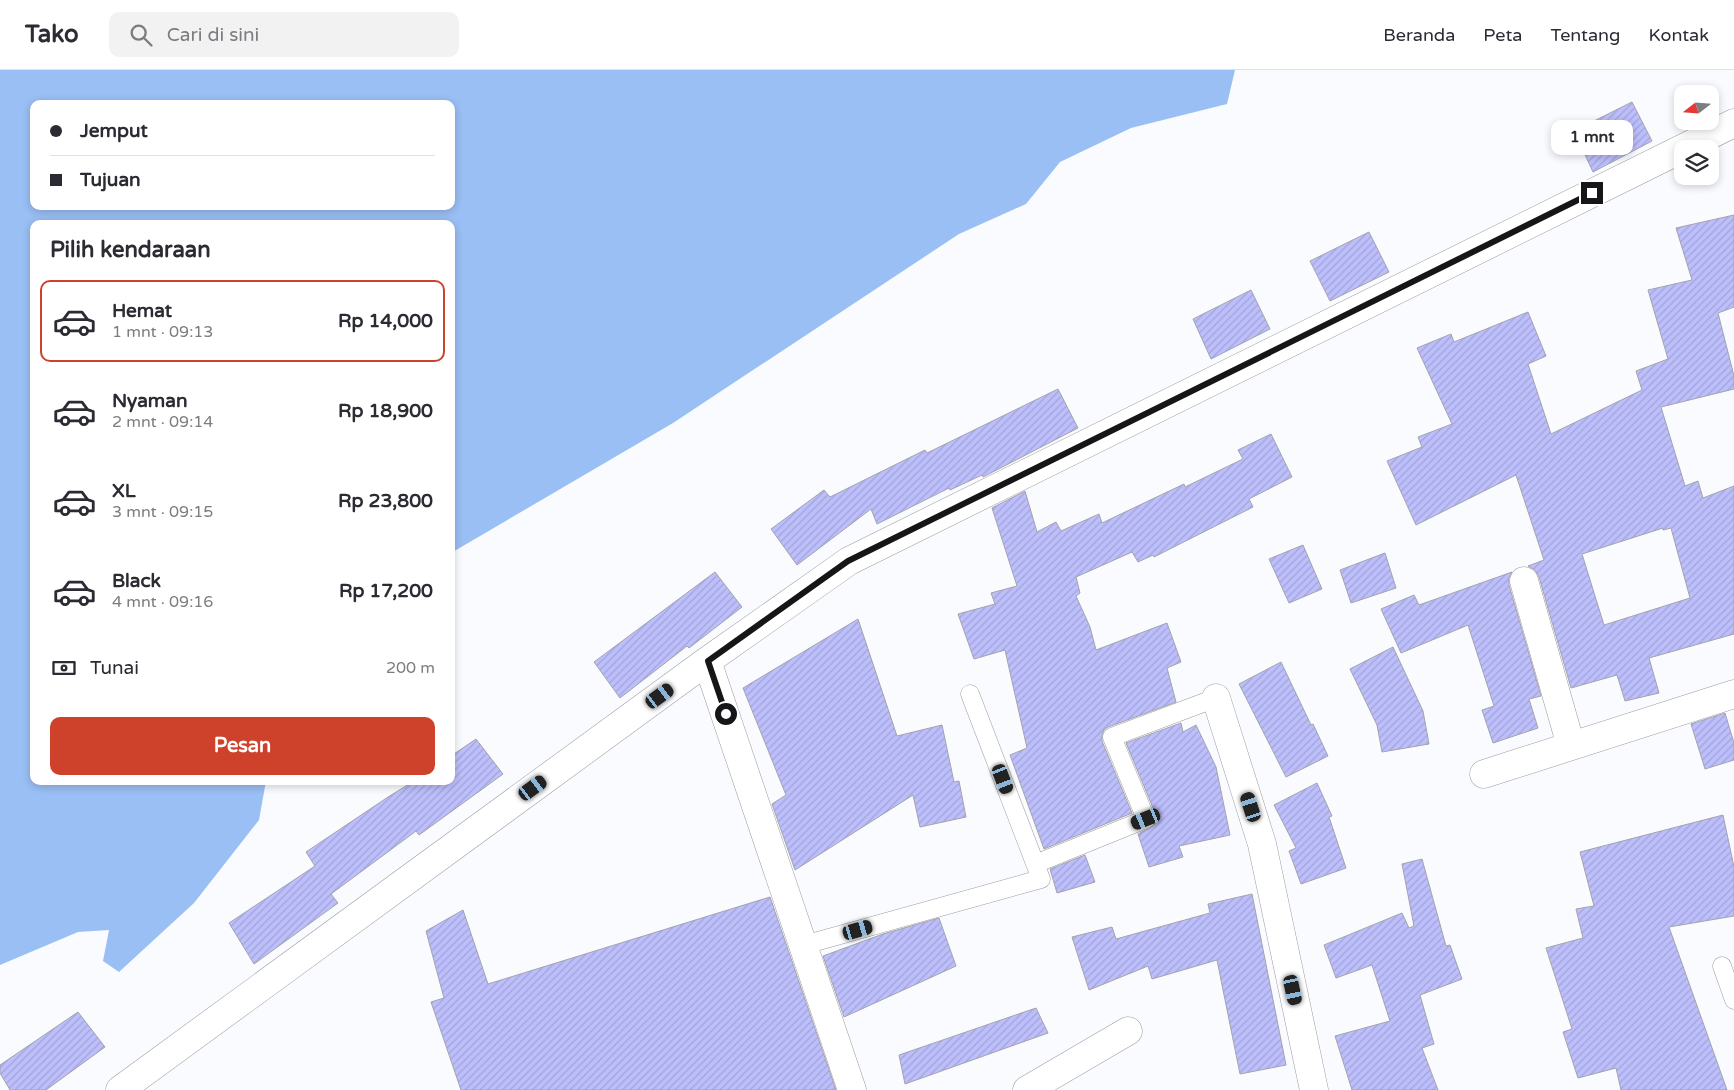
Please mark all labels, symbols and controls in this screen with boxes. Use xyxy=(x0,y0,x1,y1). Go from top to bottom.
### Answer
search box xyxy=(109,12,459,57)
text: Tako xyxy=(25,20,79,49)
icon: search xyxy=(127,21,155,49)
text: Cari di sini xyxy=(167,24,259,46)
text: Beranda xyxy=(1383,24,1455,46)
text: Peta xyxy=(1483,24,1522,46)
text: Tentang xyxy=(1550,24,1620,46)
text: Kontak xyxy=(1648,24,1709,46)
north arrow xyxy=(1674,85,1719,130)
map controls xyxy=(1674,85,1719,185)
text: Jemput xyxy=(80,120,148,142)
callout: 1 mnt xyxy=(1551,121,1633,156)
text: 1 mnt xyxy=(1570,127,1614,147)
button: layers xyxy=(1674,140,1719,185)
text: Tujuan xyxy=(80,169,141,191)
route end xyxy=(1581,182,1603,204)
text: Pilih kendaraan xyxy=(50,237,211,263)
icon: car xyxy=(52,299,97,344)
text: Hemat xyxy=(112,300,172,322)
text: Rp 14,000 xyxy=(338,310,433,332)
text: 1 mnt · 09:13 xyxy=(112,322,213,342)
icon: car xyxy=(52,389,97,434)
text: Nyaman xyxy=(112,390,188,412)
text: Rp 18,900 xyxy=(338,400,433,422)
text: 2 mnt · 09:14 xyxy=(112,412,213,432)
icon: car xyxy=(52,479,97,524)
text: XL xyxy=(112,480,136,502)
text: Rp 23,800 xyxy=(338,490,433,512)
text: 3 mnt · 09:15 xyxy=(112,502,213,522)
icon: car xyxy=(52,569,97,614)
text: Black xyxy=(112,570,161,592)
text: Rp 17,200 xyxy=(339,580,433,602)
text: 4 mnt · 09:16 xyxy=(112,592,213,612)
icon: cash xyxy=(50,654,78,682)
text: Tunai xyxy=(90,657,139,679)
text: 200 m xyxy=(386,658,435,678)
car xyxy=(643,681,676,711)
route start xyxy=(715,703,737,725)
button: Pesan xyxy=(50,717,435,775)
car xyxy=(990,762,1015,796)
car xyxy=(516,773,549,803)
car xyxy=(1239,790,1262,824)
car xyxy=(1129,806,1162,832)
car xyxy=(841,919,874,941)
car xyxy=(1282,974,1303,1006)

